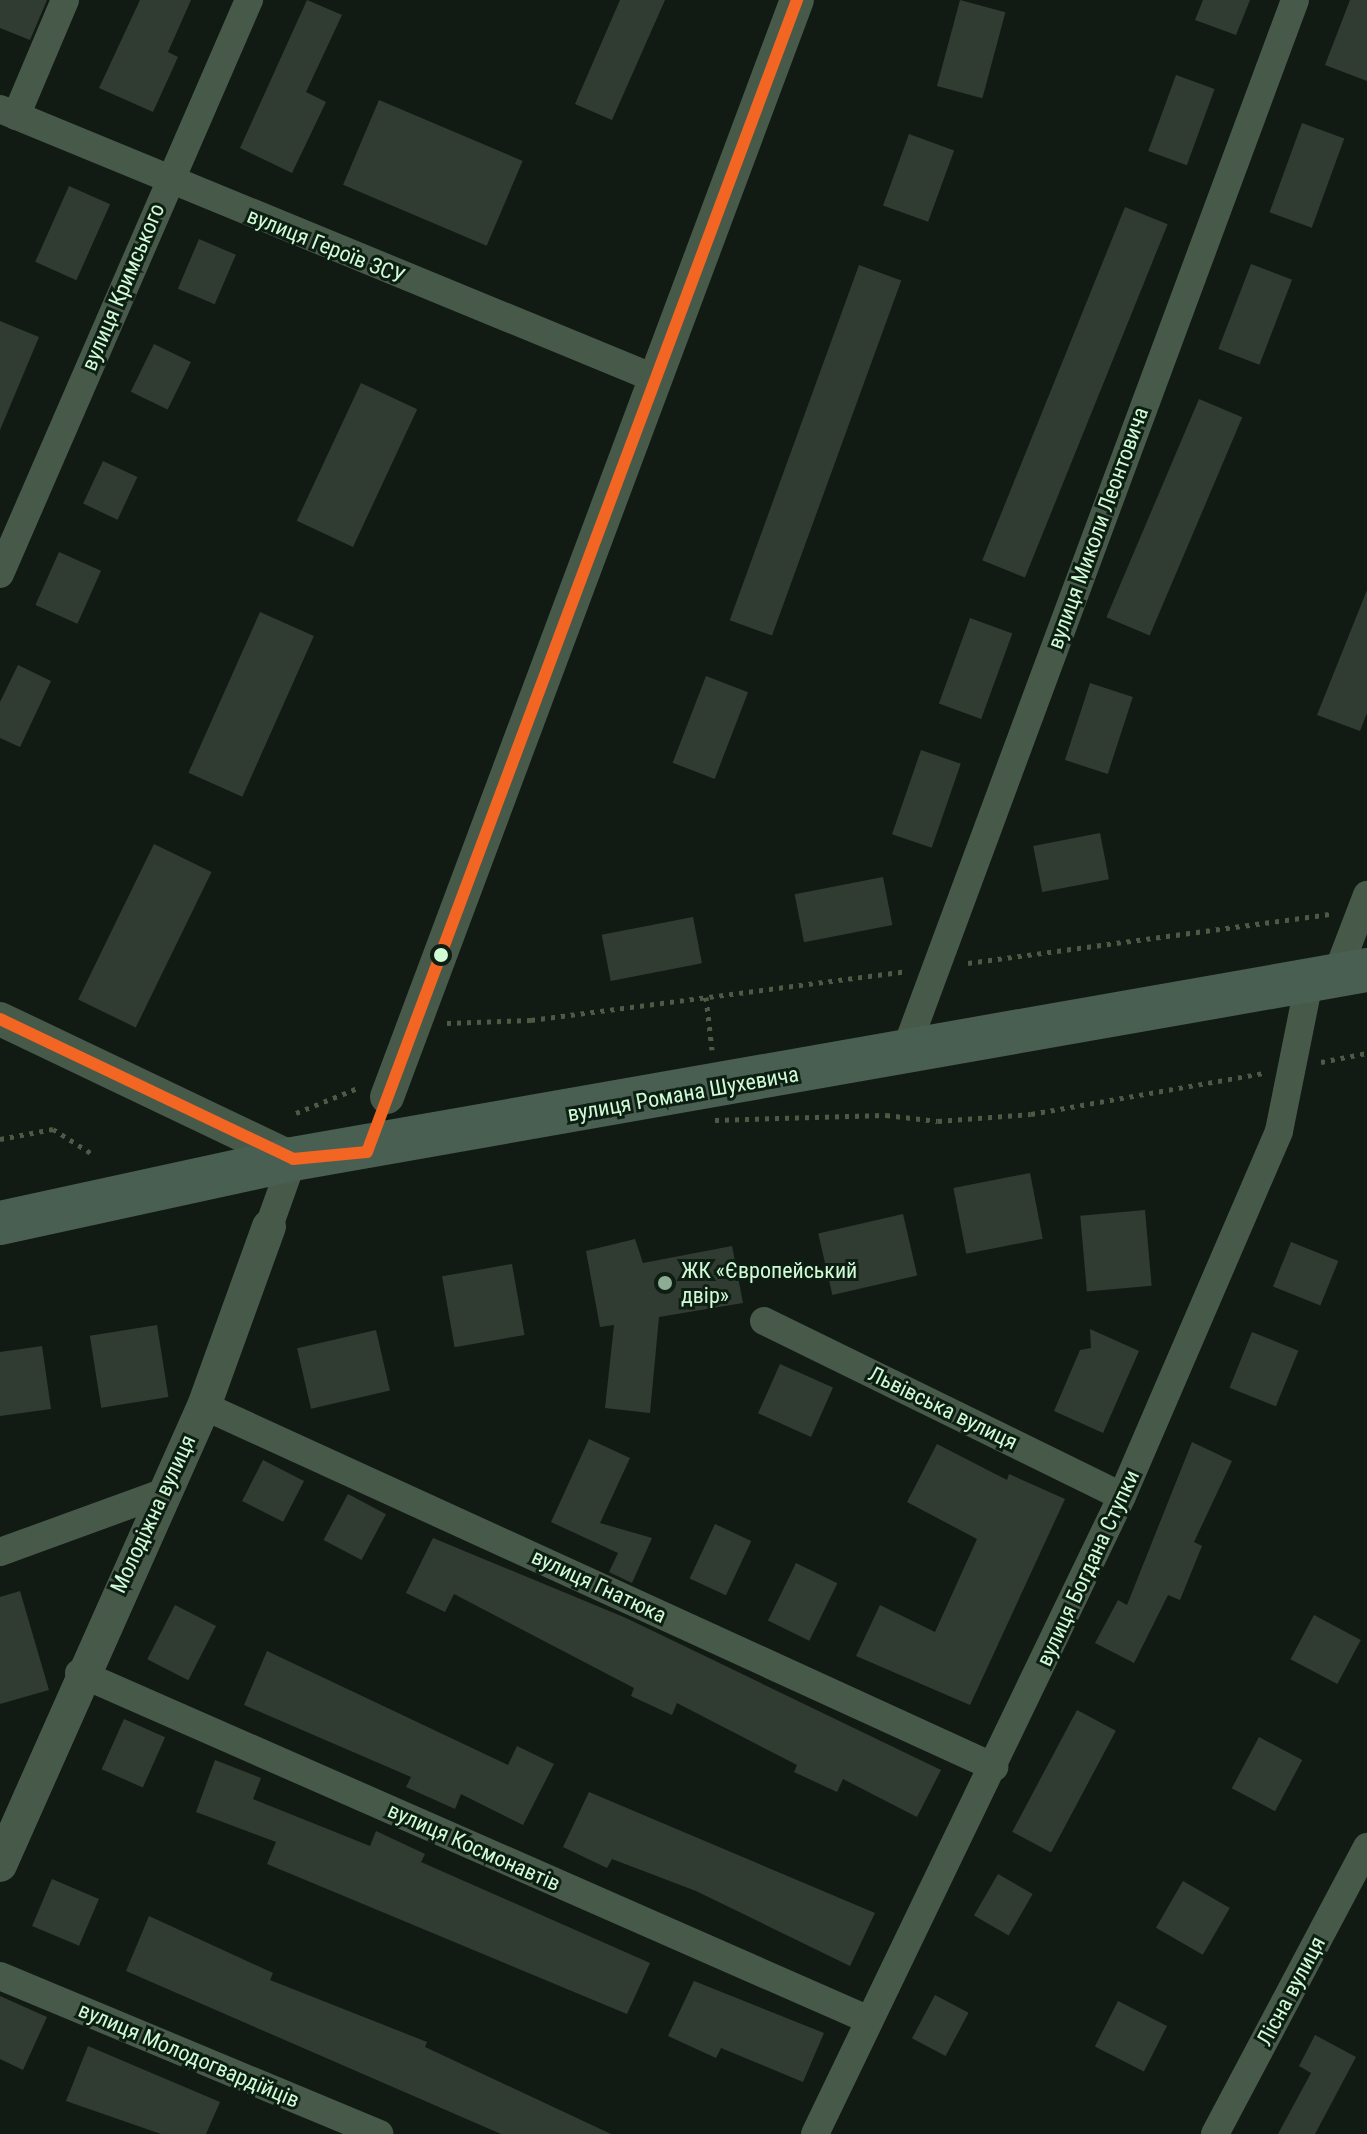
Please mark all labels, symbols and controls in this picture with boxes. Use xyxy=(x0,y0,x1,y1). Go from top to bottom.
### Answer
street label: вулиця Кримського xyxy=(76,200,170,374)
street label: вулиця Героїв ЗСУ xyxy=(243,202,409,290)
street label: вулиця Миколи Леонтовича xyxy=(1042,403,1154,653)
unlabelled marker xyxy=(433,947,449,963)
street label: вулиця Романа Шухевича xyxy=(565,1061,801,1127)
place label: ЖК «Європейський двір» xyxy=(681,1257,857,1308)
marker: ЖК «Європейський двір» xyxy=(656,1274,674,1292)
street label: Львівська вулиця xyxy=(864,1361,1022,1455)
street label: Молодіжна вулиця xyxy=(105,1431,201,1597)
street label: вулиця Богдана Ступки xyxy=(1031,1466,1145,1670)
street label: вулиця Гнатюка xyxy=(527,1543,671,1629)
street label: вулиця Космонавтів xyxy=(384,1797,564,1897)
street label: Лісна вулиця xyxy=(1251,1932,1331,2050)
street label: вулиця Молодогвардійців xyxy=(75,1996,303,2114)

